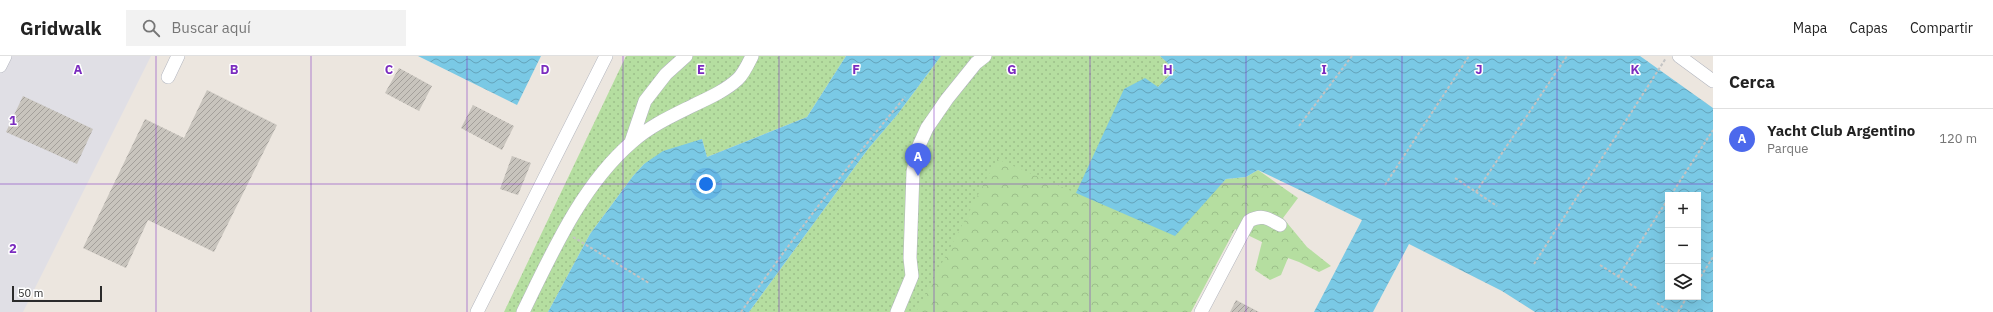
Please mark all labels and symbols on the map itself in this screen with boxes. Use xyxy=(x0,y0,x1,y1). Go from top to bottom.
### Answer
text: A xyxy=(74,61,83,78)
text: B xyxy=(230,61,239,78)
text: C xyxy=(385,61,394,78)
text: D xyxy=(540,61,550,78)
text: E xyxy=(697,61,705,78)
text: F xyxy=(852,61,860,78)
text: G xyxy=(1007,61,1017,78)
text: H xyxy=(1163,61,1173,78)
text: I xyxy=(1321,61,1327,78)
text: J xyxy=(1475,61,1483,78)
text: K xyxy=(1630,61,1640,78)
text: 1 xyxy=(9,112,17,129)
pin: A xyxy=(905,143,931,176)
your location xyxy=(696,174,716,194)
text: 2 xyxy=(9,240,17,257)
scale bar xyxy=(12,284,102,303)

